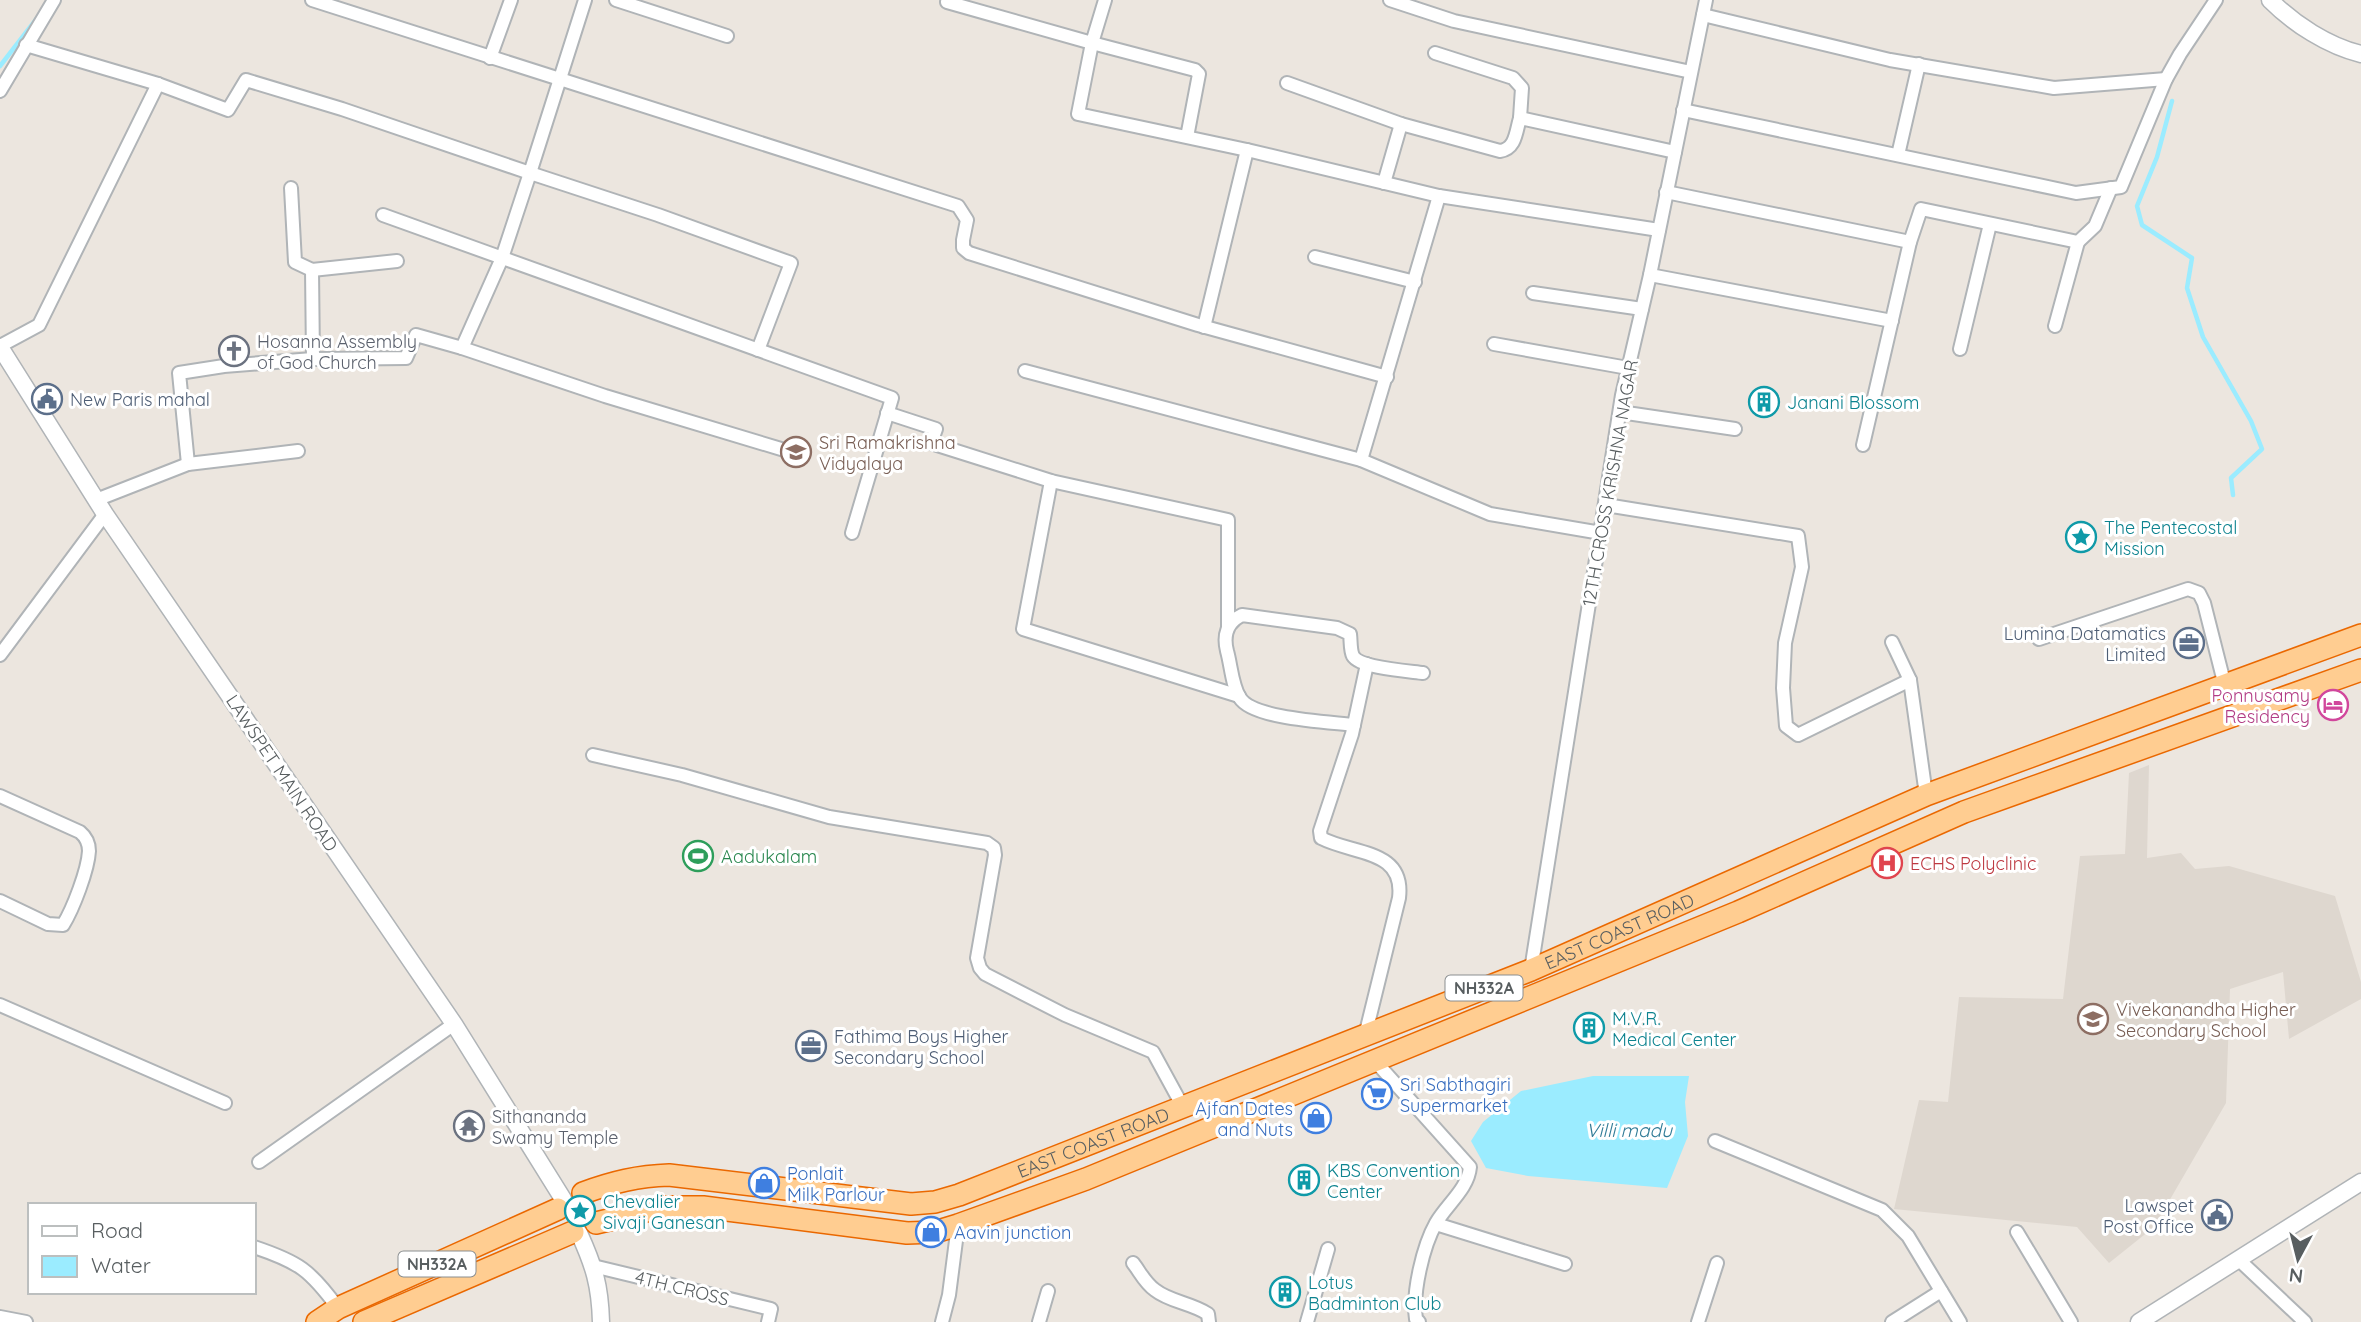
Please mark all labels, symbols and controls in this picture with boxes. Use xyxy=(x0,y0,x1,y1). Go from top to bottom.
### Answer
place label: Hosanna Assembly of God Church xyxy=(257,330,417,374)
church icon: Hosanna Assembly of God Church xyxy=(217,334,251,368)
street label: 12TH CROSS KRISHNA NAGAR xyxy=(1577,358,1643,608)
public building icon: New Paris mahal xyxy=(30,382,64,416)
building icon: Janani Blossom xyxy=(1747,385,1781,419)
place label: New Paris mahal xyxy=(70,388,210,411)
place label: Janani Blossom xyxy=(1787,391,1919,414)
place label: Sri Ramakrishna Vidyalaya xyxy=(819,431,956,475)
school or university icon: Sri Ramakrishna Vidyalaya xyxy=(779,435,813,469)
place label: The Pentecostal Mission xyxy=(2104,516,2237,560)
place icon: The Pentecostal Mission xyxy=(2064,520,2098,554)
place label: Lumina Datamatics Limited xyxy=(2004,622,2166,666)
office icon: Lumina Datamatics Limited xyxy=(2172,626,2206,660)
place label: Ponnusamy Residency xyxy=(2211,684,2310,728)
hotel icon: Ponnusamy Residency xyxy=(2316,688,2350,722)
street label: LAWSPET MAIN ROAD xyxy=(221,690,343,856)
sports icon: Aadukalam xyxy=(681,839,715,873)
place label: Aadukalam xyxy=(721,845,817,868)
hospital icon: ECHS Polyclinic xyxy=(1870,846,1904,880)
place label: ECHS Polyclinic xyxy=(1910,852,2036,875)
street label: EAST COAST ROAD xyxy=(1541,888,1697,974)
road number: NH332A xyxy=(1446,976,1522,1000)
place label: Vivekanandha Higher Secondary School xyxy=(2116,998,2296,1042)
school or university icon: Vivekanandha Higher Secondary School xyxy=(2076,1002,2110,1036)
place label: M.V.R. Medical Center xyxy=(1612,1007,1737,1051)
building icon: M.V.R. Medical Center xyxy=(1572,1011,1606,1045)
place label: Fathima Boys Higher Secondary School xyxy=(834,1025,1009,1069)
office icon: Fathima Boys Higher Secondary School xyxy=(794,1029,828,1063)
place label: Sri Sabthagiri Supermarket xyxy=(1400,1073,1511,1117)
supermarket icon: Sri Sabthagiri Supermarket xyxy=(1360,1077,1394,1111)
place label: Ajfan Dates and Nuts xyxy=(1195,1097,1293,1141)
shop icon: Ajfan Dates and Nuts xyxy=(1299,1101,1333,1135)
street label: EAST COAST ROAD xyxy=(1014,1102,1172,1182)
place label: Sithananda Swamy Temple xyxy=(492,1105,618,1149)
temple icon: Sithananda Swamy Temple xyxy=(452,1109,486,1143)
water label: Villi madu xyxy=(1586,1118,1673,1142)
place label: KBS Convention Center xyxy=(1327,1159,1460,1203)
place label: Ponlait Milk Parlour xyxy=(787,1162,885,1206)
building icon: KBS Convention Center xyxy=(1287,1163,1321,1197)
shop icon: Ponlait Milk Parlour xyxy=(747,1166,781,1200)
place label: Chevalier Sivaji Ganesan xyxy=(603,1190,725,1234)
place icon: Chevalier Sivaji Ganesan xyxy=(563,1194,597,1228)
place label: Lawspet Post Office xyxy=(2103,1194,2194,1238)
public building icon: Lawspet Post Office xyxy=(2200,1198,2234,1232)
legend xyxy=(28,1203,256,1294)
shop icon: Aavin junction xyxy=(914,1215,948,1249)
text: Road xyxy=(91,1217,143,1243)
place label: Aavin junction xyxy=(954,1221,1071,1244)
north arrow xyxy=(2263,1224,2333,1294)
text: Water xyxy=(91,1252,151,1278)
road number: NH332A xyxy=(398,1252,476,1276)
text: N xyxy=(2288,1263,2304,1289)
street label: 4TH CROSS xyxy=(633,1265,731,1311)
place label: Lotus Badminton Club xyxy=(1308,1271,1441,1315)
building icon: Lotus Badminton Club xyxy=(1268,1275,1302,1309)

